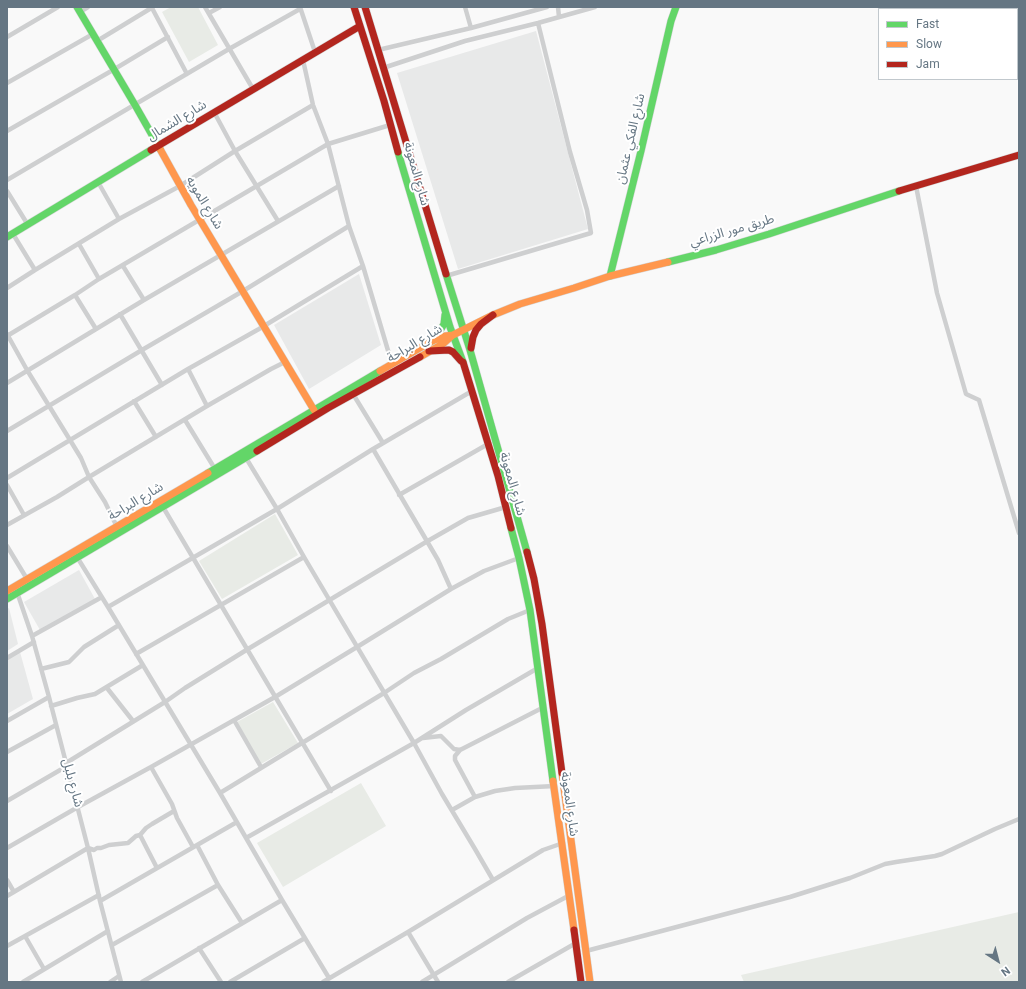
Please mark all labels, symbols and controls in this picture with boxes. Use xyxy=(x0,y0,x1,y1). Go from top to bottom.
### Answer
legend xyxy=(878,8,1018,80)
text: Fast xyxy=(916,17,939,31)
text: Slow xyxy=(916,37,942,51)
text: Jam xyxy=(916,57,940,71)
street label: شارع الفكي عثمان xyxy=(613,92,649,186)
street label: شارع الشمال xyxy=(145,97,209,145)
street label: شارع المعونة xyxy=(400,140,432,208)
street label: شارع المويه xyxy=(182,174,226,232)
street label: طريق مور الزراعي xyxy=(688,211,776,251)
street label: شارع البراحة xyxy=(385,322,445,366)
street label: شارع المعونة xyxy=(496,450,528,518)
street label: شارع البراحة xyxy=(106,480,166,524)
street label: شارع بلبل xyxy=(58,757,86,809)
street label: شارع المعونة xyxy=(557,771,581,837)
north arrow xyxy=(978,941,1018,981)
text: N xyxy=(998,964,1012,979)

